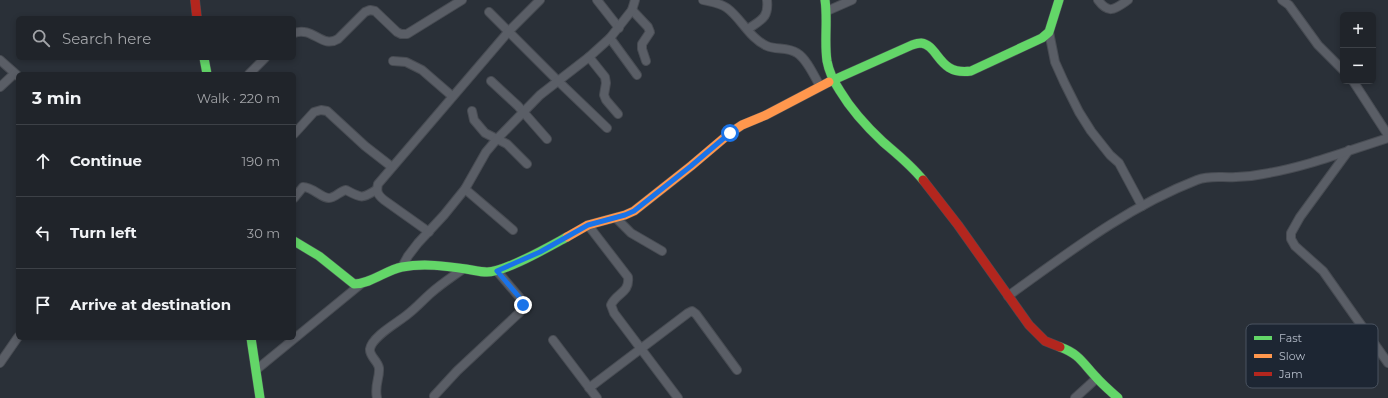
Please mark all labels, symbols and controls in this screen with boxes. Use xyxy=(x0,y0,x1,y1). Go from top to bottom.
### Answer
map controls xyxy=(1340,12,1376,84)
button: + xyxy=(1340,12,1376,48)
search box xyxy=(16,16,296,60)
icon: search xyxy=(30,27,52,49)
text: Search here xyxy=(62,29,151,48)
button: − xyxy=(1340,48,1376,84)
text: 3 min xyxy=(32,88,82,108)
text: Walk · 220 m xyxy=(197,90,280,106)
route start xyxy=(721,124,739,142)
icon: ahead xyxy=(32,150,54,172)
text: Continue xyxy=(70,151,142,170)
text: 190 m xyxy=(242,153,280,169)
icon: left xyxy=(32,222,54,244)
text: Turn left xyxy=(70,223,137,242)
text: 30 m xyxy=(247,225,280,241)
icon: arrive xyxy=(32,294,54,316)
text: Arrive at destination xyxy=(70,295,231,314)
route end xyxy=(514,296,532,314)
legend xyxy=(1246,324,1378,388)
text: Fast xyxy=(1279,331,1303,345)
text: Slow xyxy=(1279,349,1305,363)
text: Jam xyxy=(1278,367,1303,381)

